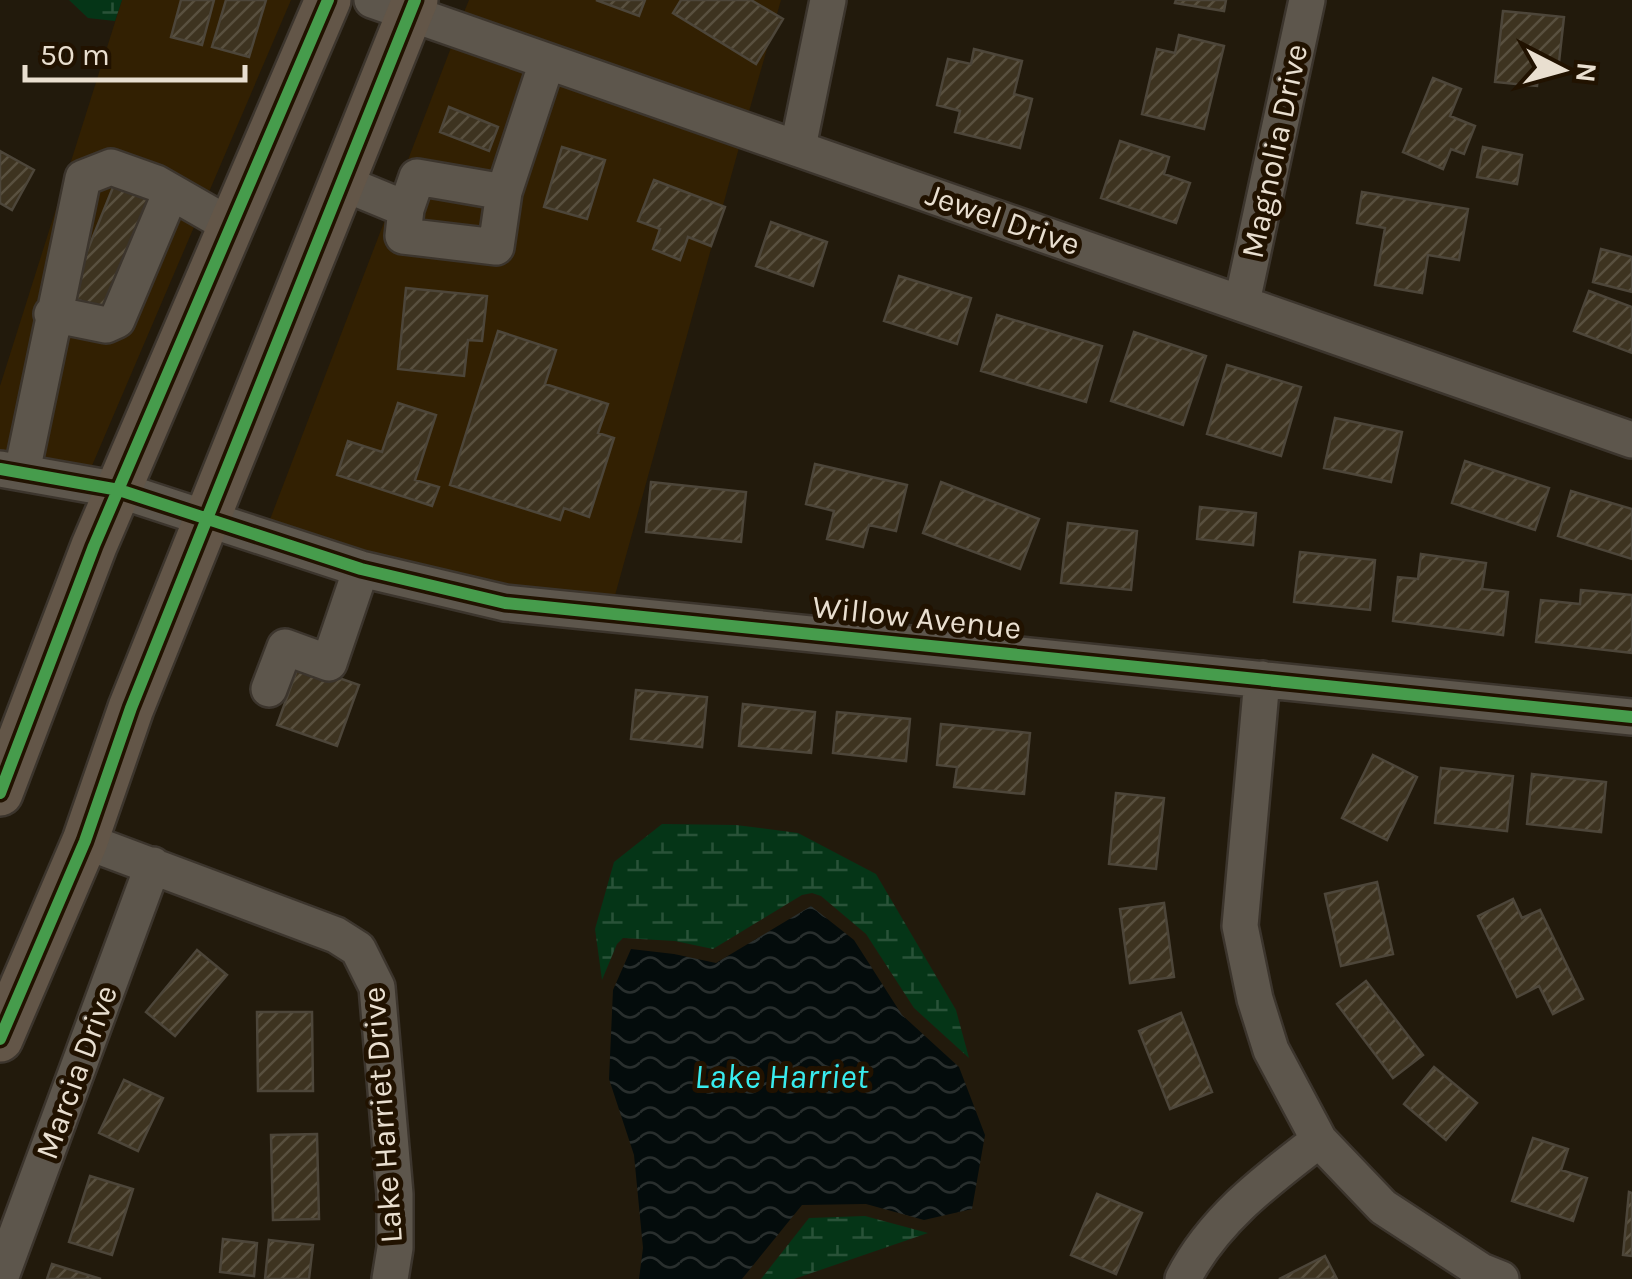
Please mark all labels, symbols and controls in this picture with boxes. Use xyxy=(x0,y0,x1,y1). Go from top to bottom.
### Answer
scale bar xyxy=(25,20,245,82)
north arrow xyxy=(1512,20,1612,120)
text: 50 m xyxy=(40,37,110,73)
street label: Magnolia Drive xyxy=(1234,41,1315,262)
text: N xyxy=(1569,61,1604,84)
street label: Jewel Drive xyxy=(921,176,1085,263)
street label: Willow Avenue xyxy=(811,588,1023,647)
street label: Marcia Drive xyxy=(28,980,125,1164)
street label: Lake Harriet Drive xyxy=(355,985,410,1245)
water label: Lake Harriet xyxy=(694,1056,869,1097)

